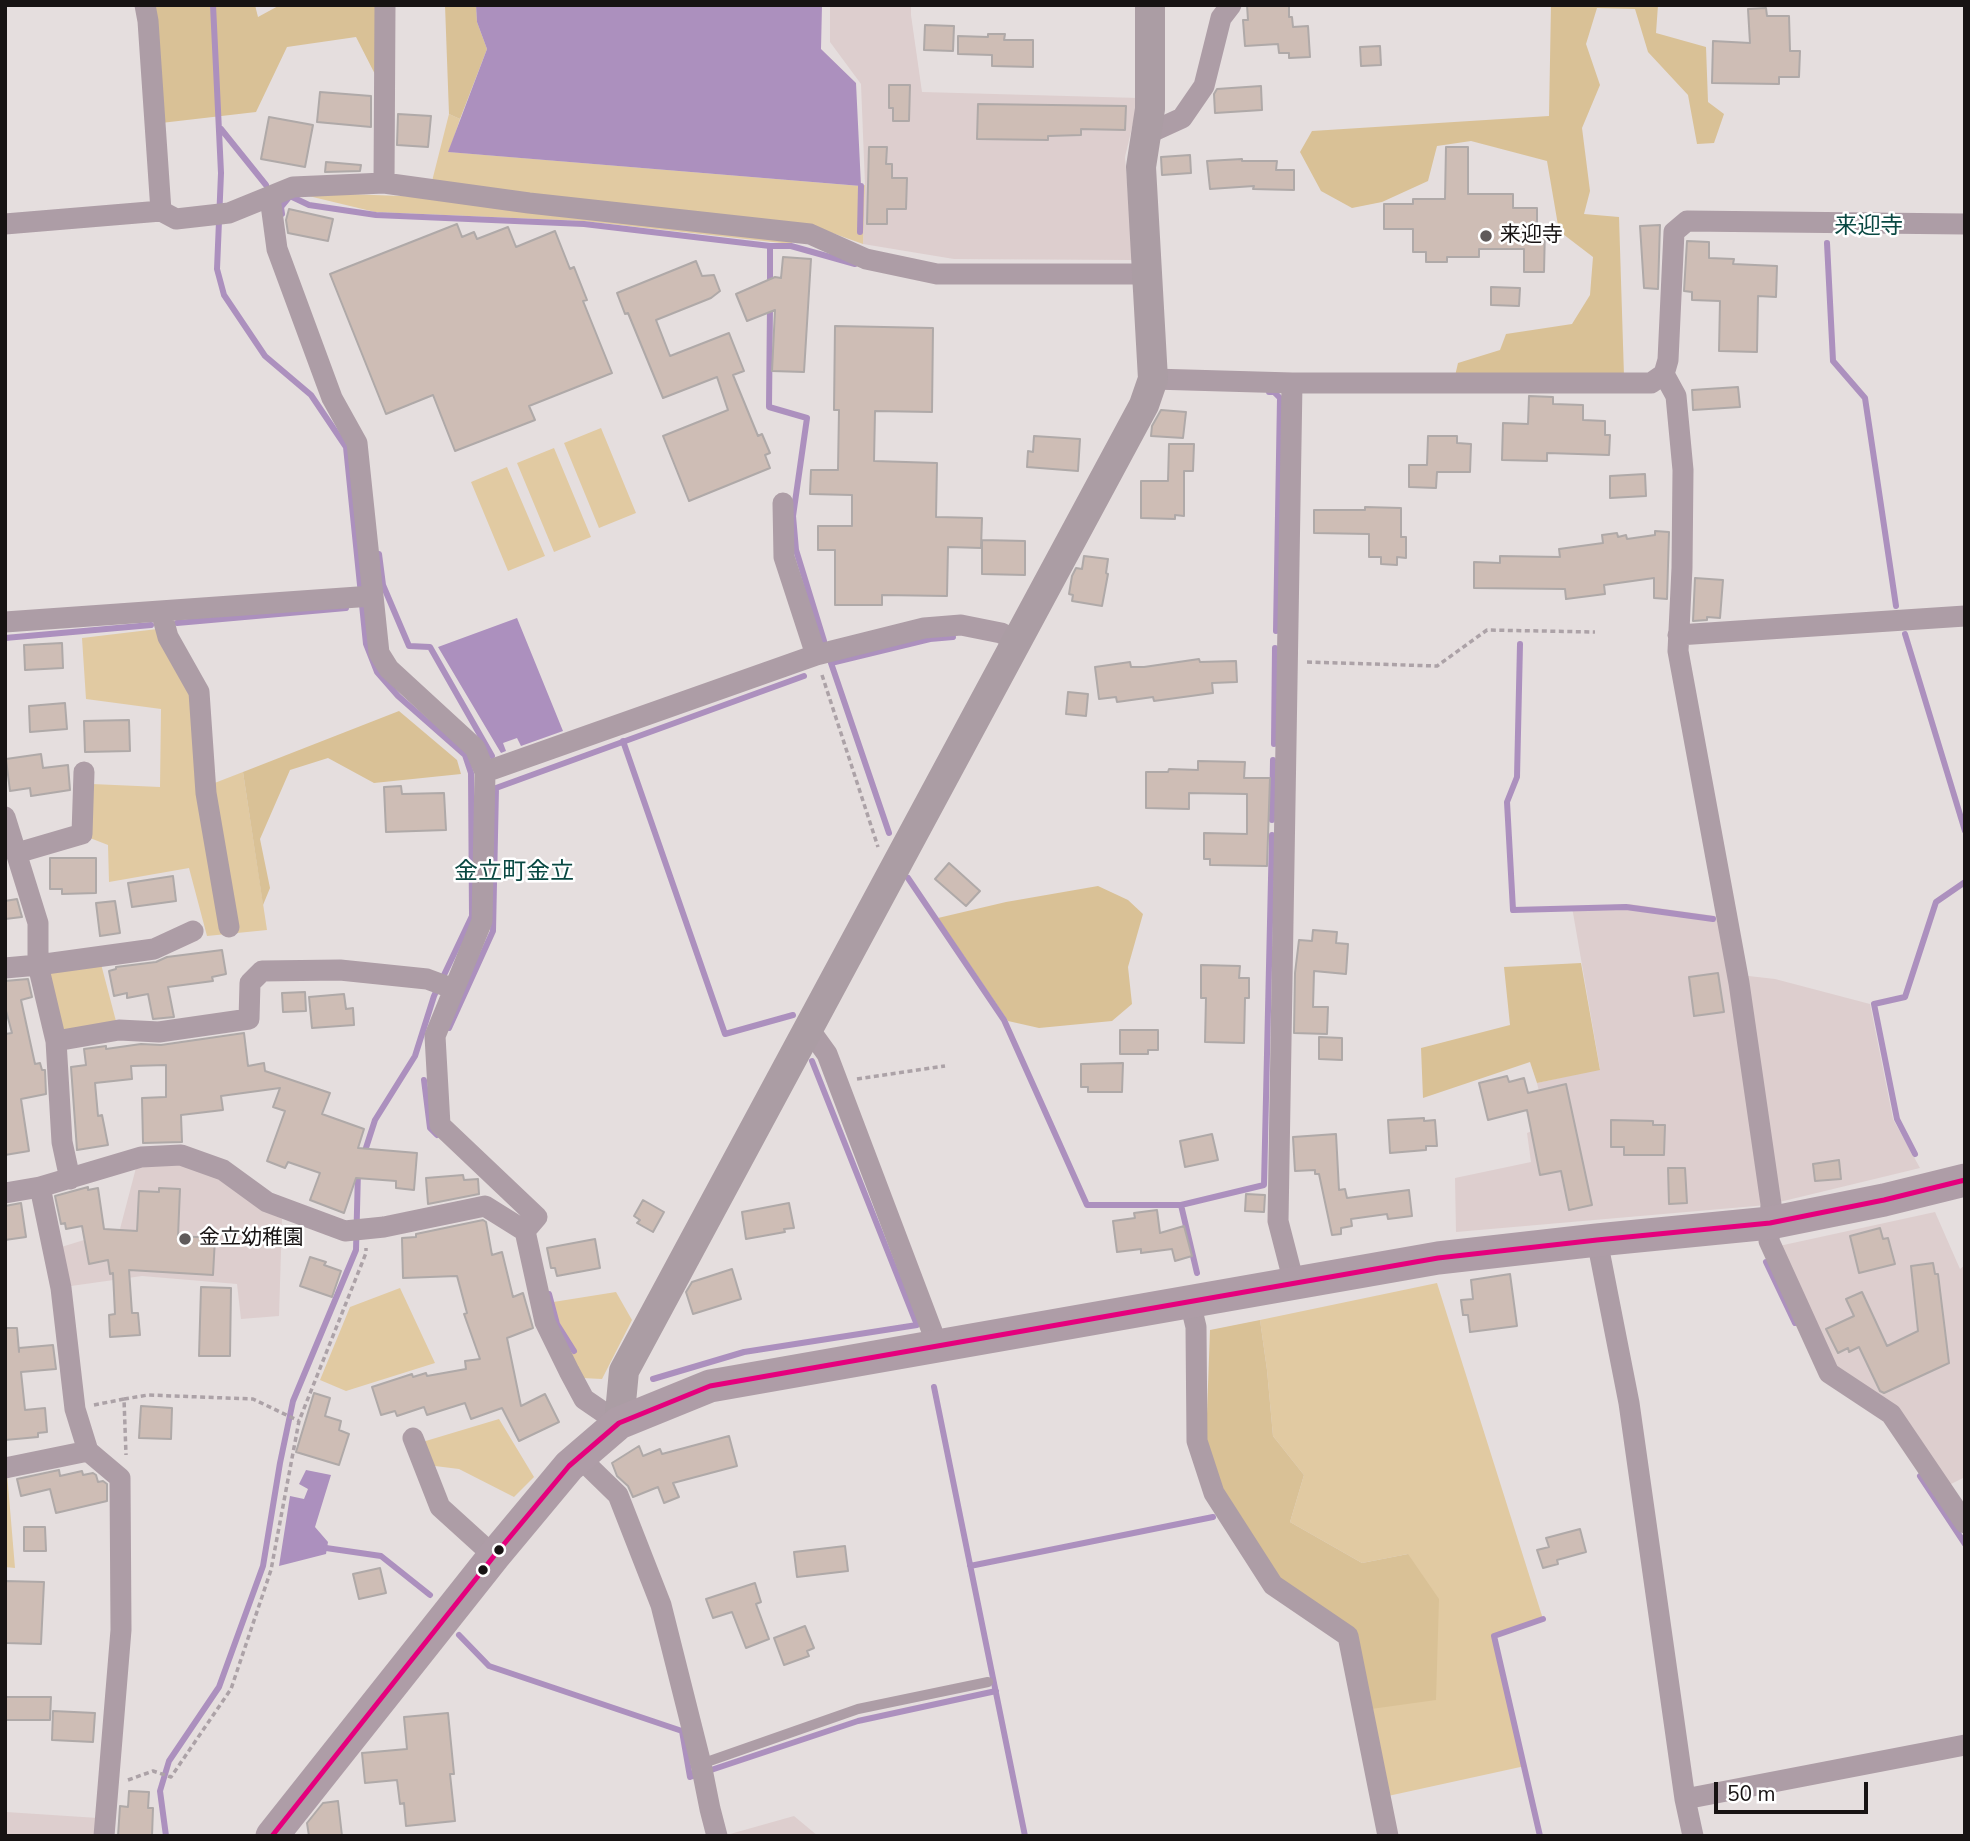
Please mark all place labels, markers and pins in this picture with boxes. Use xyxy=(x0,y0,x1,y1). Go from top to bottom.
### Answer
place label: 来迎寺 xyxy=(1500,223,1563,249)
marker: 来迎寺 xyxy=(1478,228,1494,244)
place label: 金立幼稚園 xyxy=(199,1226,304,1252)
marker: 金立幼稚園 xyxy=(177,1231,193,1247)
unlabelled marker xyxy=(492,1543,506,1557)
unlabelled marker xyxy=(476,1563,490,1577)

